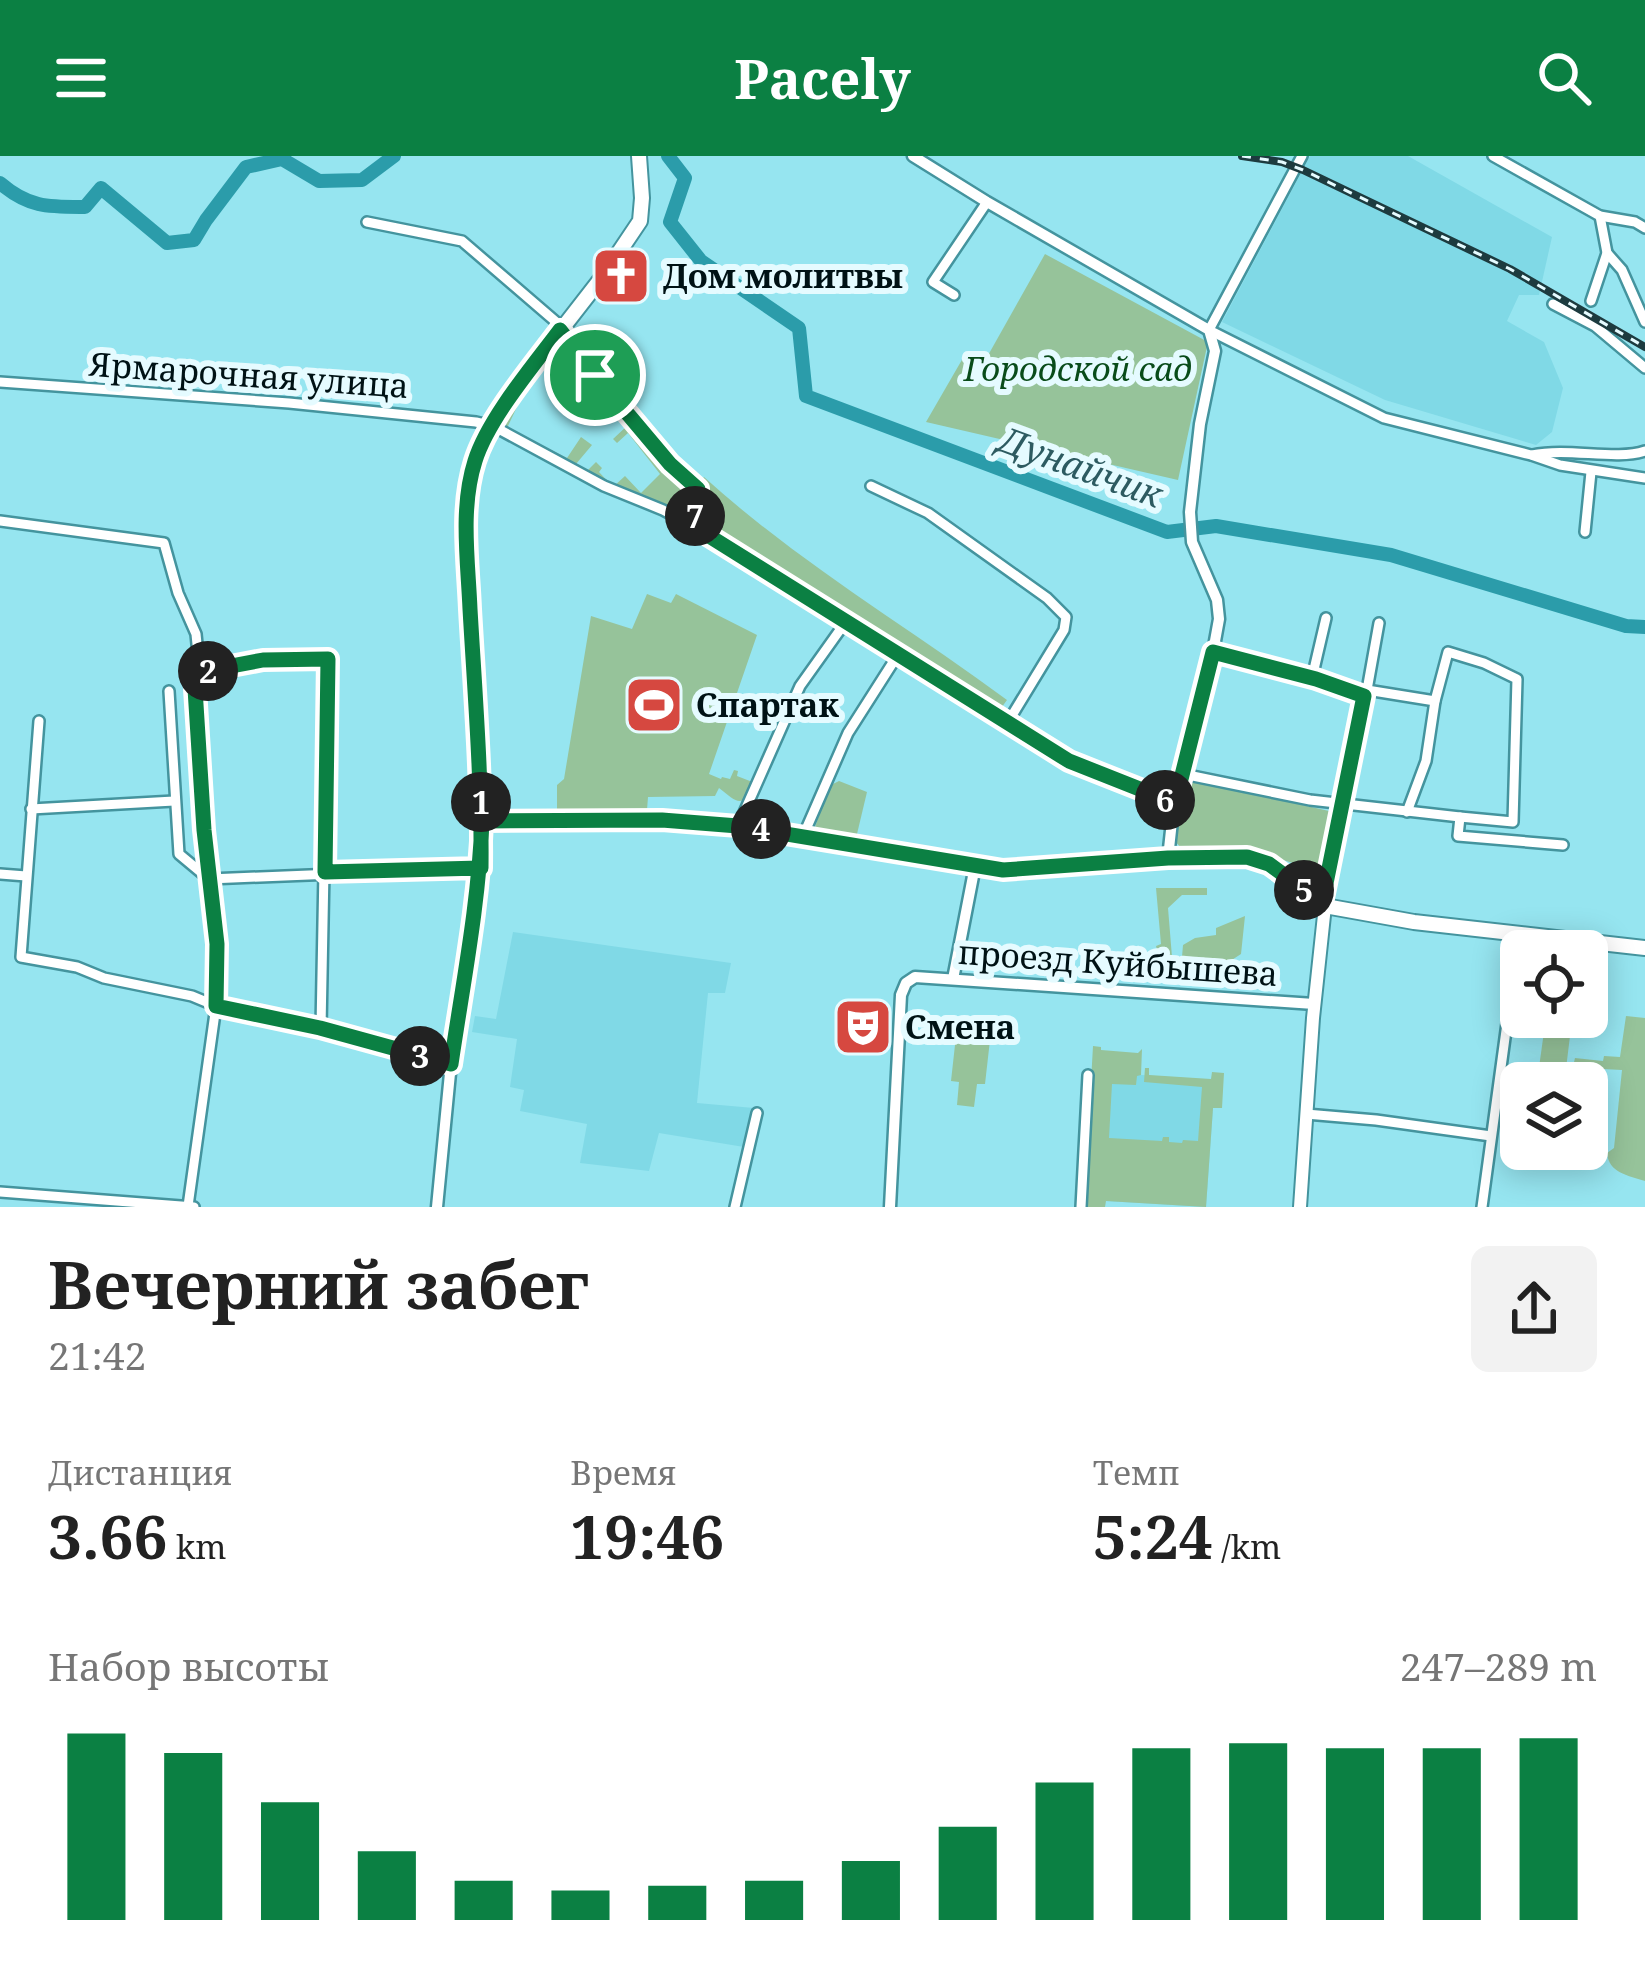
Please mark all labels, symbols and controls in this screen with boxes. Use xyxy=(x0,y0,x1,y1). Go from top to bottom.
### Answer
text: Pacely xyxy=(734,41,911,115)
icon: menu xyxy=(48,45,114,111)
icon: search xyxy=(1531,45,1597,111)
church icon: Дом молитвы xyxy=(590,245,652,307)
place label: Дом молитвы xyxy=(663,253,903,298)
pin xyxy=(544,324,646,426)
street label: Ярмарочная улица xyxy=(87,341,410,408)
icon: arrive xyxy=(562,342,628,408)
park label: Городской сад xyxy=(963,346,1192,391)
water label: Дунайчик xyxy=(988,413,1171,519)
pin: 7 xyxy=(665,486,725,546)
text: 7 xyxy=(686,493,704,538)
pin: 2 xyxy=(178,641,238,701)
text: 2 xyxy=(199,648,217,693)
sports icon: Спартак xyxy=(623,674,685,736)
place label: Спартак xyxy=(696,682,839,727)
pin: 6 xyxy=(1135,770,1195,830)
pin: 1 xyxy=(451,772,511,832)
text: 6 xyxy=(1156,777,1174,822)
text: 1 xyxy=(472,779,490,824)
pin: 4 xyxy=(731,799,791,859)
text: 4 xyxy=(752,806,770,851)
pin: 5 xyxy=(1274,860,1334,920)
text: 5 xyxy=(1295,867,1313,912)
street label: проезд Куйбышева xyxy=(957,929,1279,996)
map controls xyxy=(1500,930,1608,1170)
button: locate xyxy=(1500,930,1608,1038)
theatre icon: Смена xyxy=(832,996,894,1058)
place label: Смена xyxy=(905,1004,1015,1049)
pin: 3 xyxy=(390,1026,450,1086)
text: 3 xyxy=(411,1033,429,1078)
button: layers xyxy=(1500,1062,1608,1170)
text: Вечерний забег xyxy=(48,1238,589,1328)
button: share xyxy=(1471,1246,1597,1372)
text: 21:42 xyxy=(48,1328,146,1381)
text: Дистанция xyxy=(48,1450,232,1495)
text: Время xyxy=(570,1450,677,1495)
text: Темп xyxy=(1093,1450,1180,1495)
text: 3.66 xyxy=(48,1495,167,1577)
text: 19:46 xyxy=(570,1495,724,1577)
text: 5:24 xyxy=(1093,1495,1213,1577)
text: km xyxy=(167,1524,226,1569)
text: /km xyxy=(1213,1524,1281,1569)
text: Набор высоты xyxy=(48,1639,329,1692)
text: 247–289 m xyxy=(1400,1639,1597,1692)

